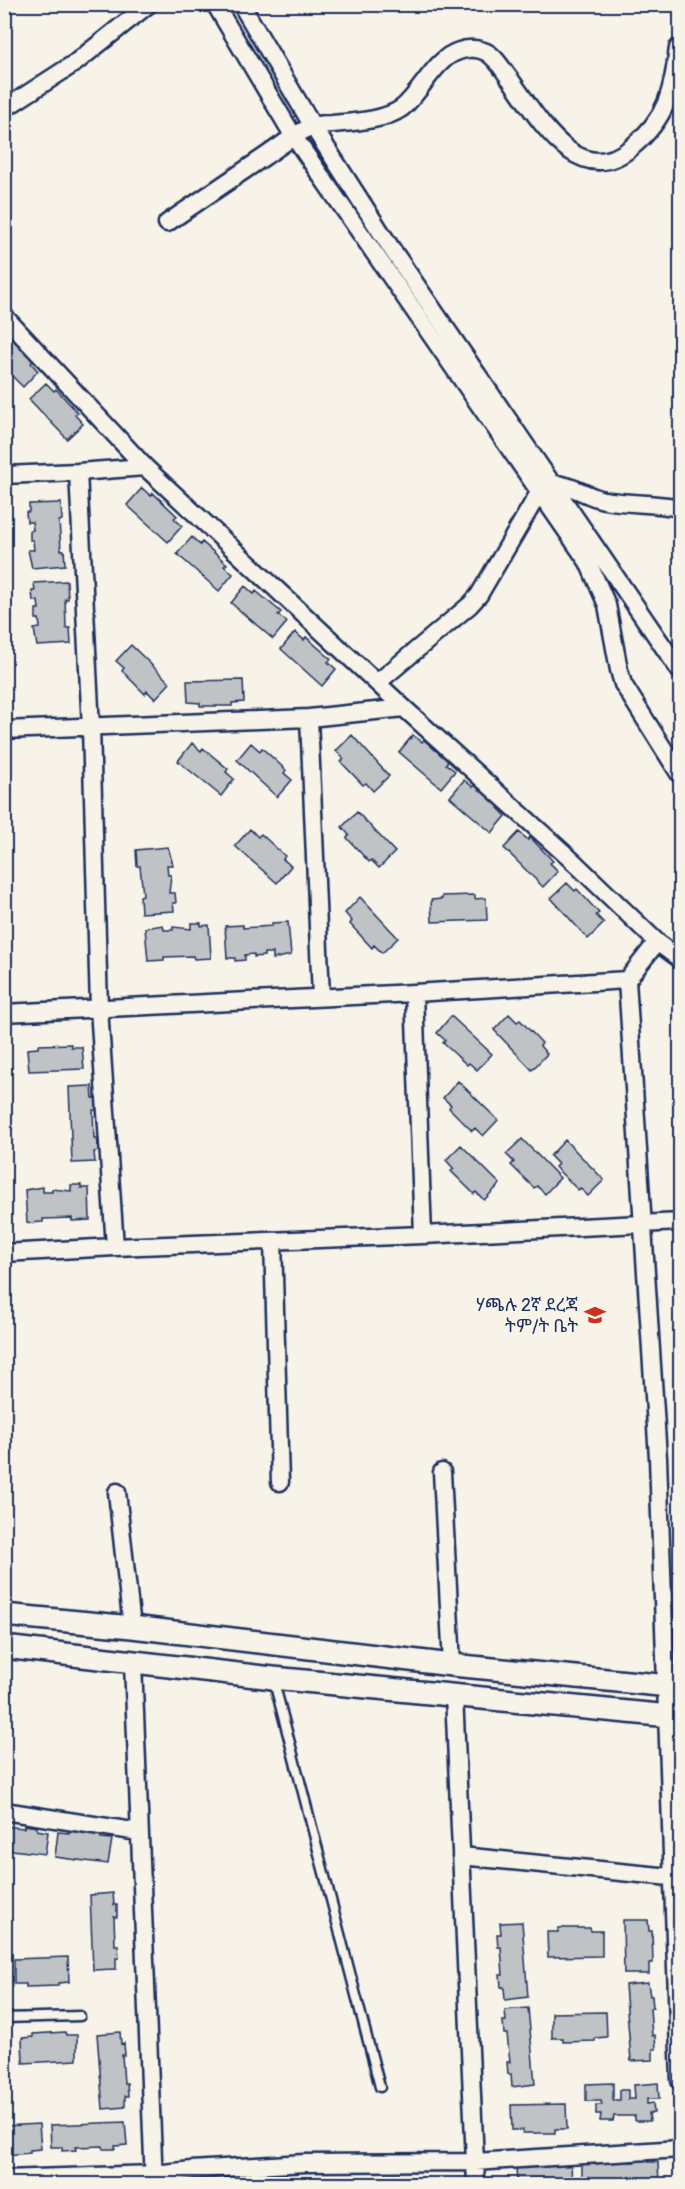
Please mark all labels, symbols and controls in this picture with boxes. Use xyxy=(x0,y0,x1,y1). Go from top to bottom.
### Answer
place label: ሃጫሉ 2ኛ ደረጃ ትም/ት ቤት xyxy=(476,1294,578,1338)
school or university icon: ሃጫሉ 2ኛ ደረጃ ትም/ት ቤት xyxy=(583,1303,607,1327)

